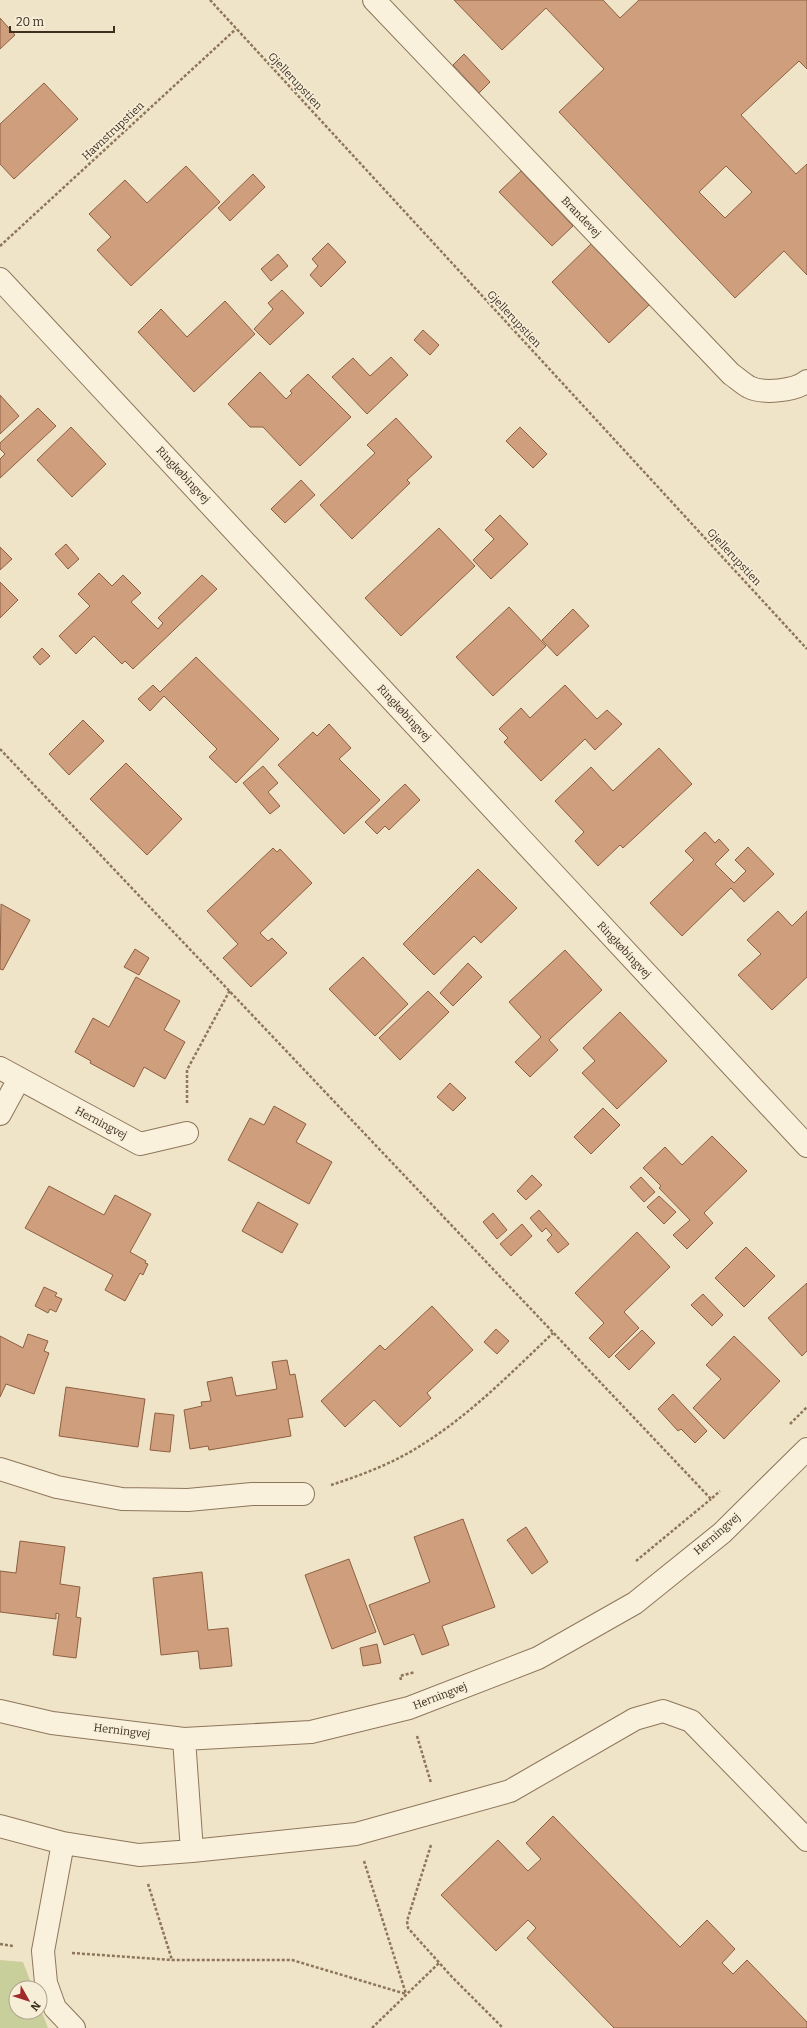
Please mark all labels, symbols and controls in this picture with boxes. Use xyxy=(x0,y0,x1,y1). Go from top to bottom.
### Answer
scale bar xyxy=(10,8,114,34)
text: 20 m xyxy=(16,15,45,29)
street label: Gjellerupstien xyxy=(265,50,325,112)
street label: Havnstrupstien xyxy=(79,99,147,163)
street label: Brandevej xyxy=(559,194,603,240)
street label: Gjellerupstien xyxy=(484,288,544,350)
street label: Ringkøbingvej xyxy=(153,444,213,506)
street label: Gjellerupstien xyxy=(704,526,764,588)
street label: Ringkøbingvej xyxy=(374,682,434,744)
street label: Ringkøbingvej xyxy=(594,919,654,981)
street label: Herningvej xyxy=(73,1104,129,1142)
street label: Herningvej xyxy=(691,1510,743,1558)
street label: Herningvej xyxy=(411,1680,469,1712)
street label: Herningvej xyxy=(93,1721,151,1741)
north arrow xyxy=(8,1980,48,2020)
text: N xyxy=(27,1999,43,2014)

